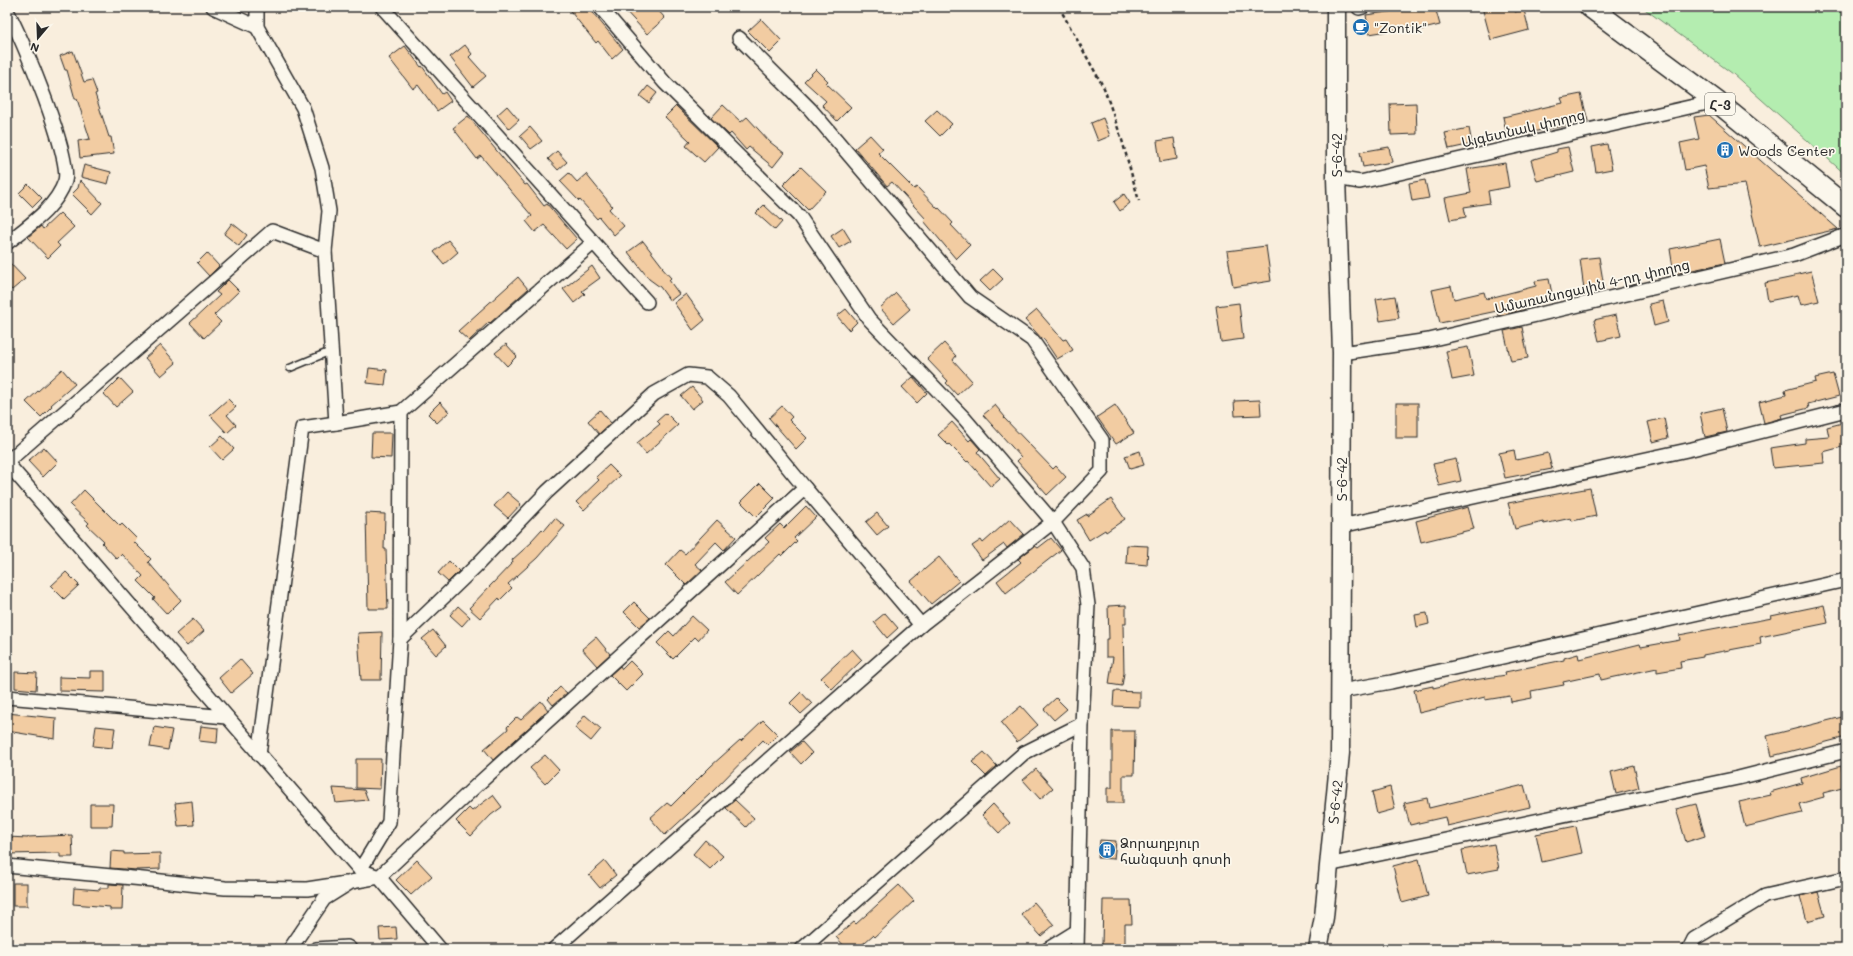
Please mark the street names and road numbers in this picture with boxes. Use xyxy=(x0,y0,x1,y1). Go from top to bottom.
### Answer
road number: Հ-3 xyxy=(1705,93,1735,115)
street label: Այգետնակ փողոց xyxy=(1459,105,1587,151)
street label: Տ-6-42 xyxy=(1327,133,1346,177)
street label: Ամառանոցային 4-րդ փողոց xyxy=(1493,254,1691,318)
street label: Տ-6-42 xyxy=(1332,457,1351,501)
street label: Տ-6-42 xyxy=(1323,779,1347,825)

